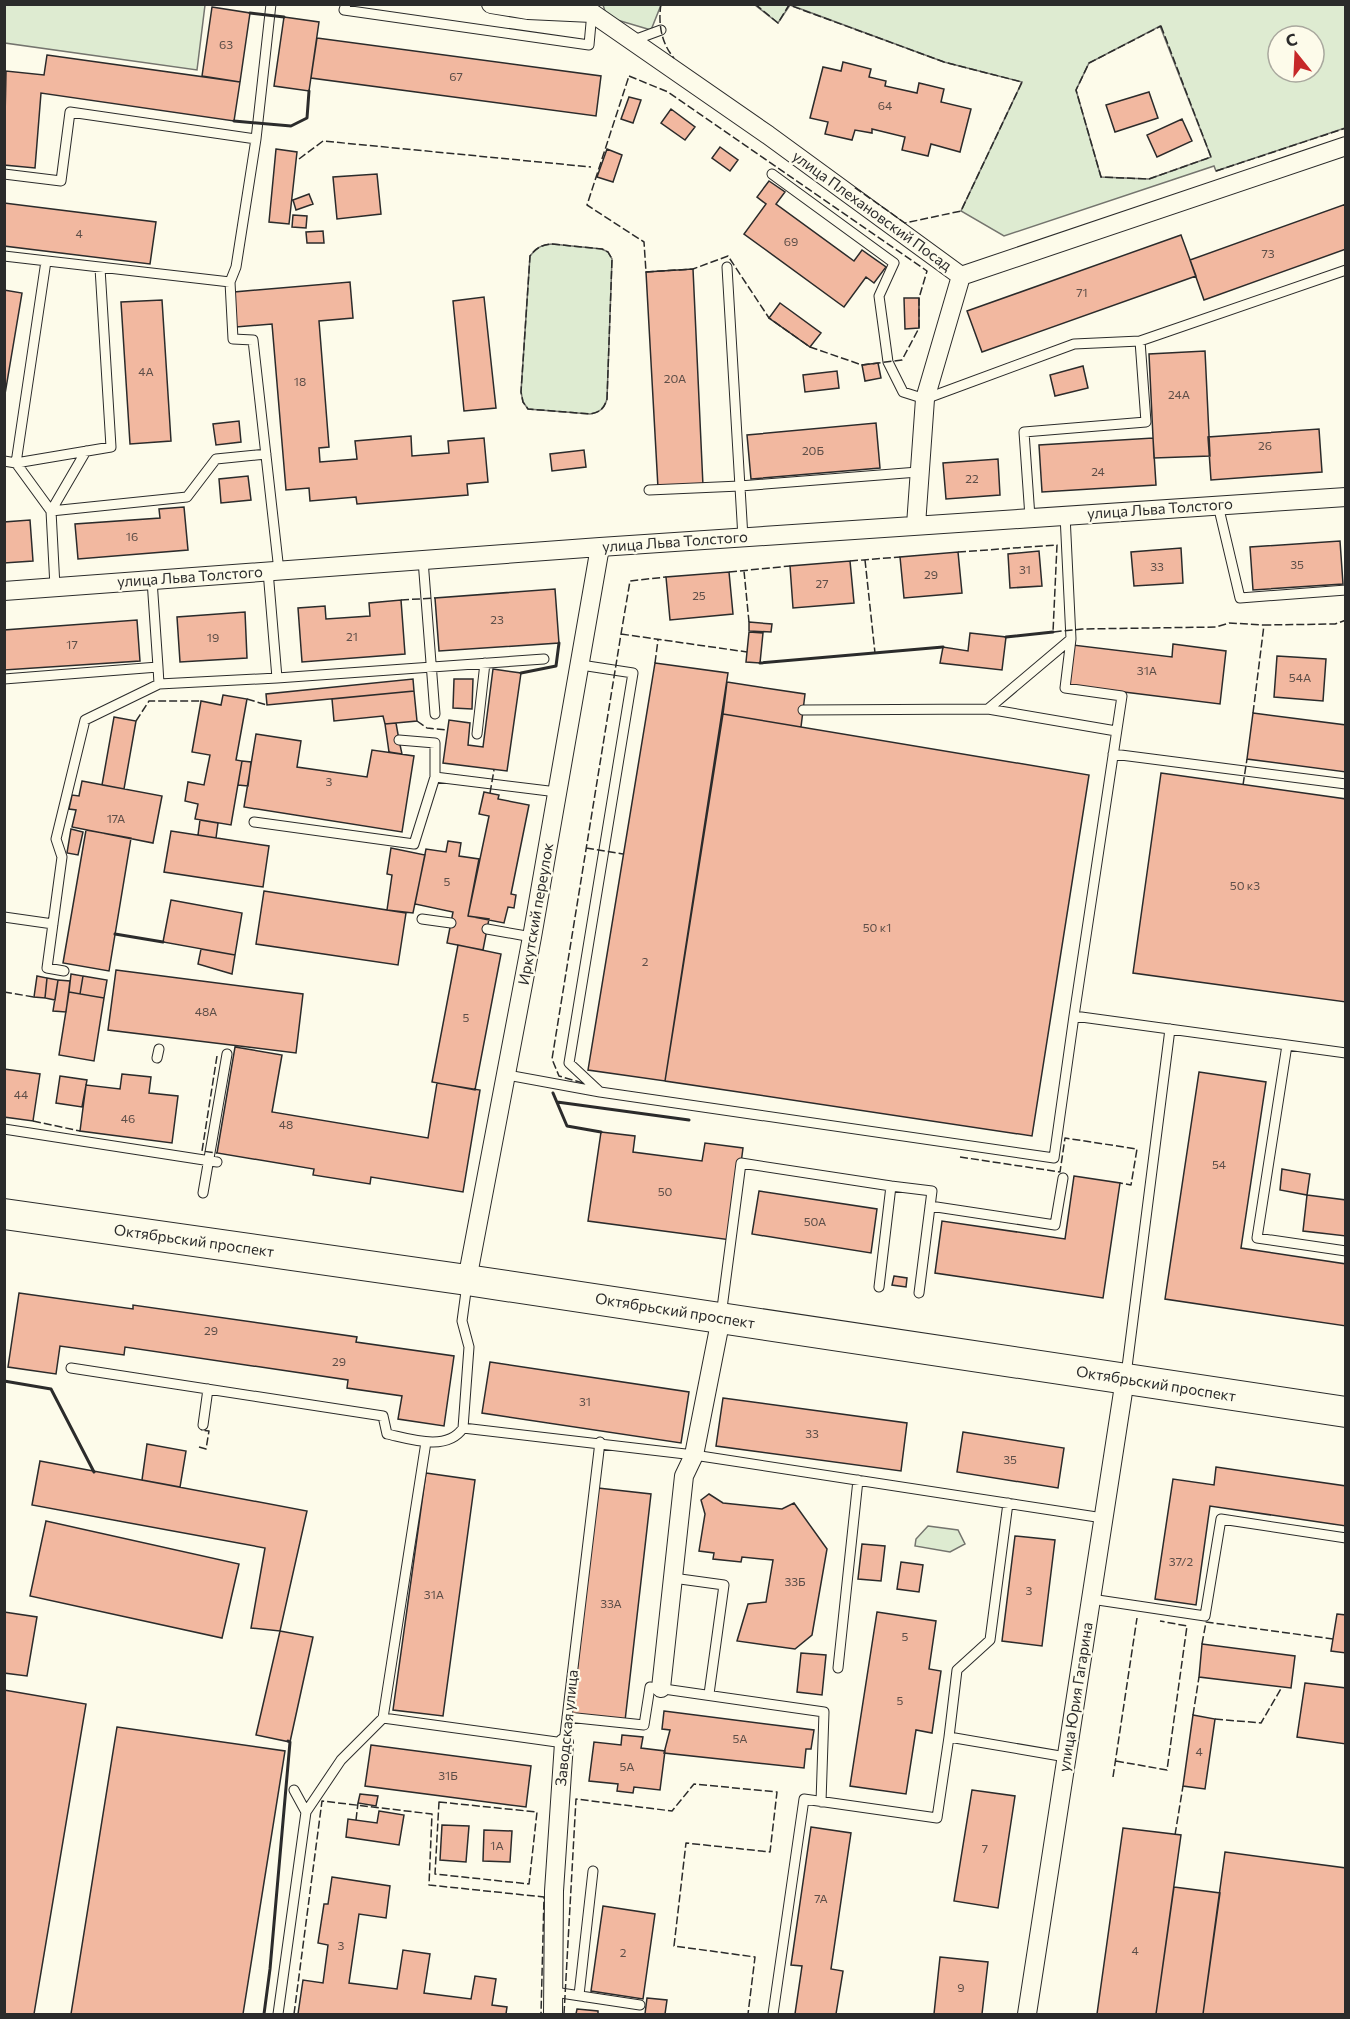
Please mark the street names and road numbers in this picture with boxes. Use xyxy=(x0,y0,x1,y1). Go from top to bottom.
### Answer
street label: улица Плехановский Посад xyxy=(789,146,956,274)
street label: улица Льва Толстого xyxy=(1086,494,1234,522)
street label: улица Льва Толстого xyxy=(601,527,749,555)
street label: улица Льва Толстого xyxy=(116,562,264,590)
street label: Иркутский переулок xyxy=(514,841,556,986)
street label: Октябрьский проспект xyxy=(113,1220,275,1260)
street label: Октябрьский проспект xyxy=(594,1288,756,1332)
street label: Октябрьский проспект xyxy=(1075,1361,1237,1405)
street label: улица Юрия Гагарина xyxy=(1054,1621,1096,1773)
street label: Заводская улица xyxy=(551,1669,581,1787)

